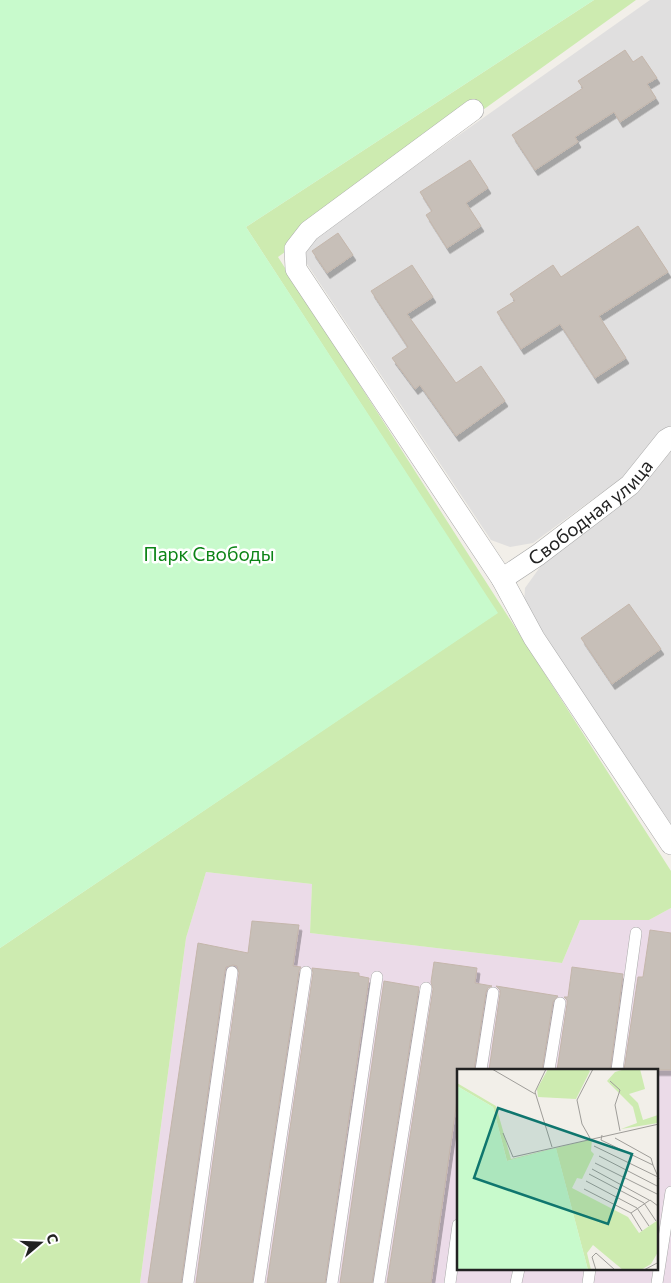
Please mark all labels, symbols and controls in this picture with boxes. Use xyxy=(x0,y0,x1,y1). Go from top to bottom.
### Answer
street label: Свободная улица xyxy=(523,454,657,569)
park label: Парк Свободы xyxy=(143,542,275,565)
inset map xyxy=(457,1069,658,1270)
north arrow xyxy=(15,1218,65,1268)
text: С xyxy=(43,1231,62,1246)

